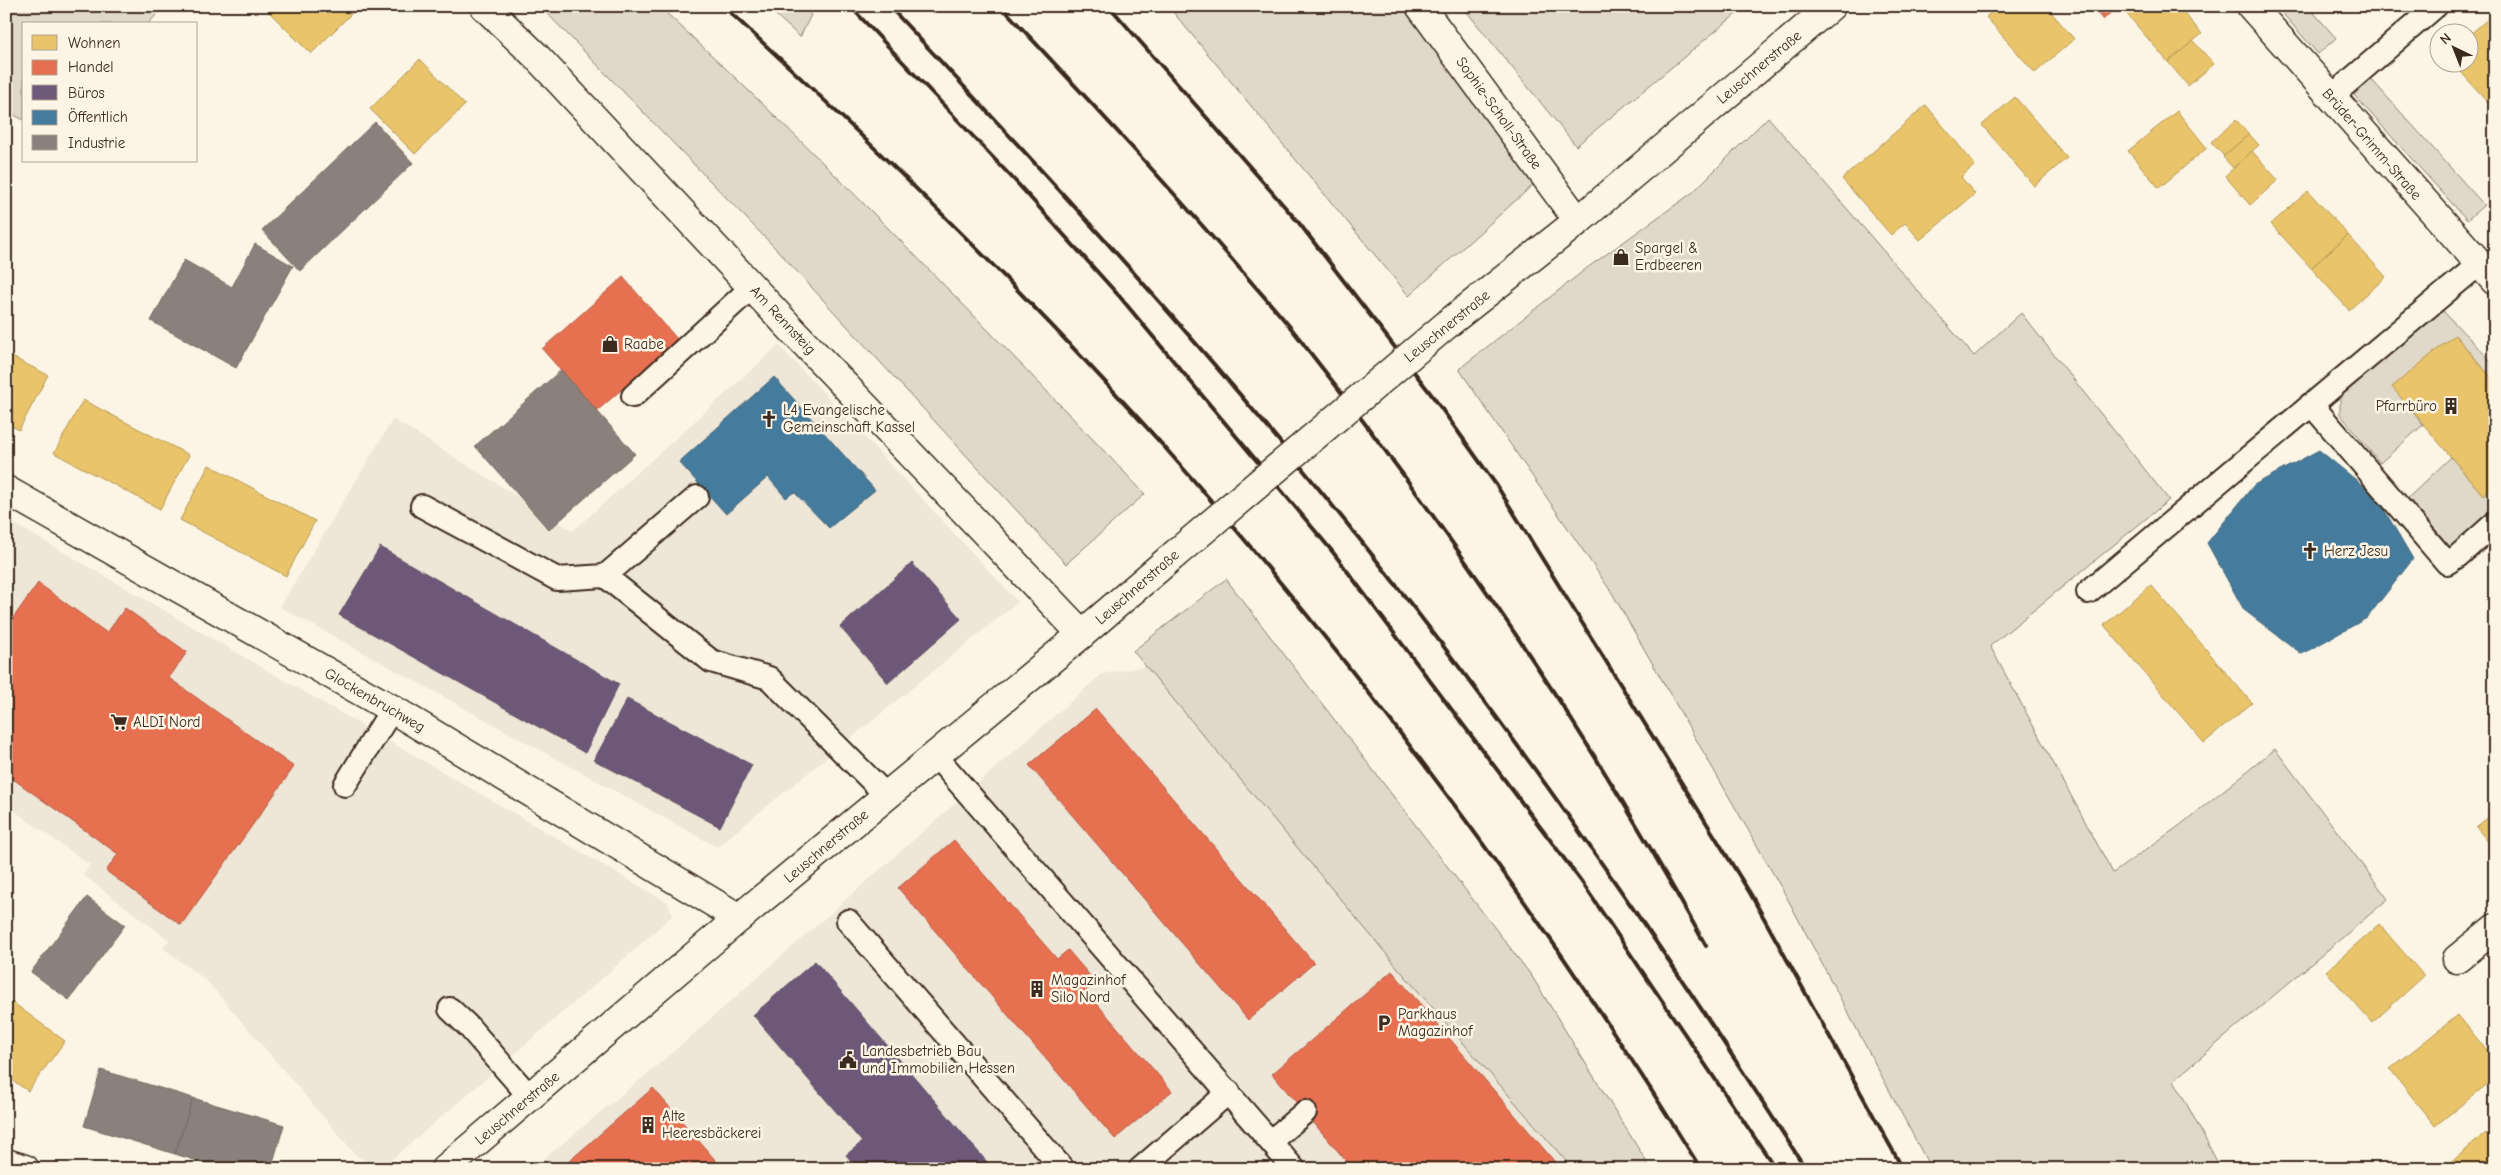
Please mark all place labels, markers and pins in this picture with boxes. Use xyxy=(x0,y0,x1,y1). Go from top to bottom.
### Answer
place label: Spargel & Erdbeeren xyxy=(1635,239,1702,274)
shop icon: Spargel & Erdbeeren xyxy=(1611,247,1631,267)
shop icon: Raabe xyxy=(600,334,620,354)
place label: Raabe xyxy=(624,335,664,353)
building icon: Pfarrbüro xyxy=(2441,396,2461,416)
place label: Pfarrbüro xyxy=(2376,397,2437,415)
place label: L4 Evangelische Gemeinschaft Kassel xyxy=(783,401,915,436)
church icon: L4 Evangelische Gemeinschaft Kassel xyxy=(759,409,779,429)
church icon: Herz Jesu xyxy=(2300,541,2320,561)
place label: Herz Jesu xyxy=(2324,542,2388,560)
supermarket icon: ALDI Nord xyxy=(109,712,129,732)
place label: ALDI Nord xyxy=(133,713,200,731)
place label: Magazinhof Silo Nord xyxy=(1051,971,1126,1006)
building icon: Magazinhof Silo Nord xyxy=(1027,979,1047,999)
place label: Parkhaus Magazinhof xyxy=(1398,1005,1473,1040)
parking icon: Parkhaus Magazinhof xyxy=(1374,1013,1394,1033)
place label: Landesbetrieb Bau und Immobilien Hessen xyxy=(862,1042,1015,1077)
public building icon: Landesbetrieb Bau und Immobilien Hessen xyxy=(838,1050,858,1070)
place label: Alte Heeresbäckerei xyxy=(662,1107,761,1142)
building icon: Alte Heeresbäckerei xyxy=(638,1115,658,1135)

